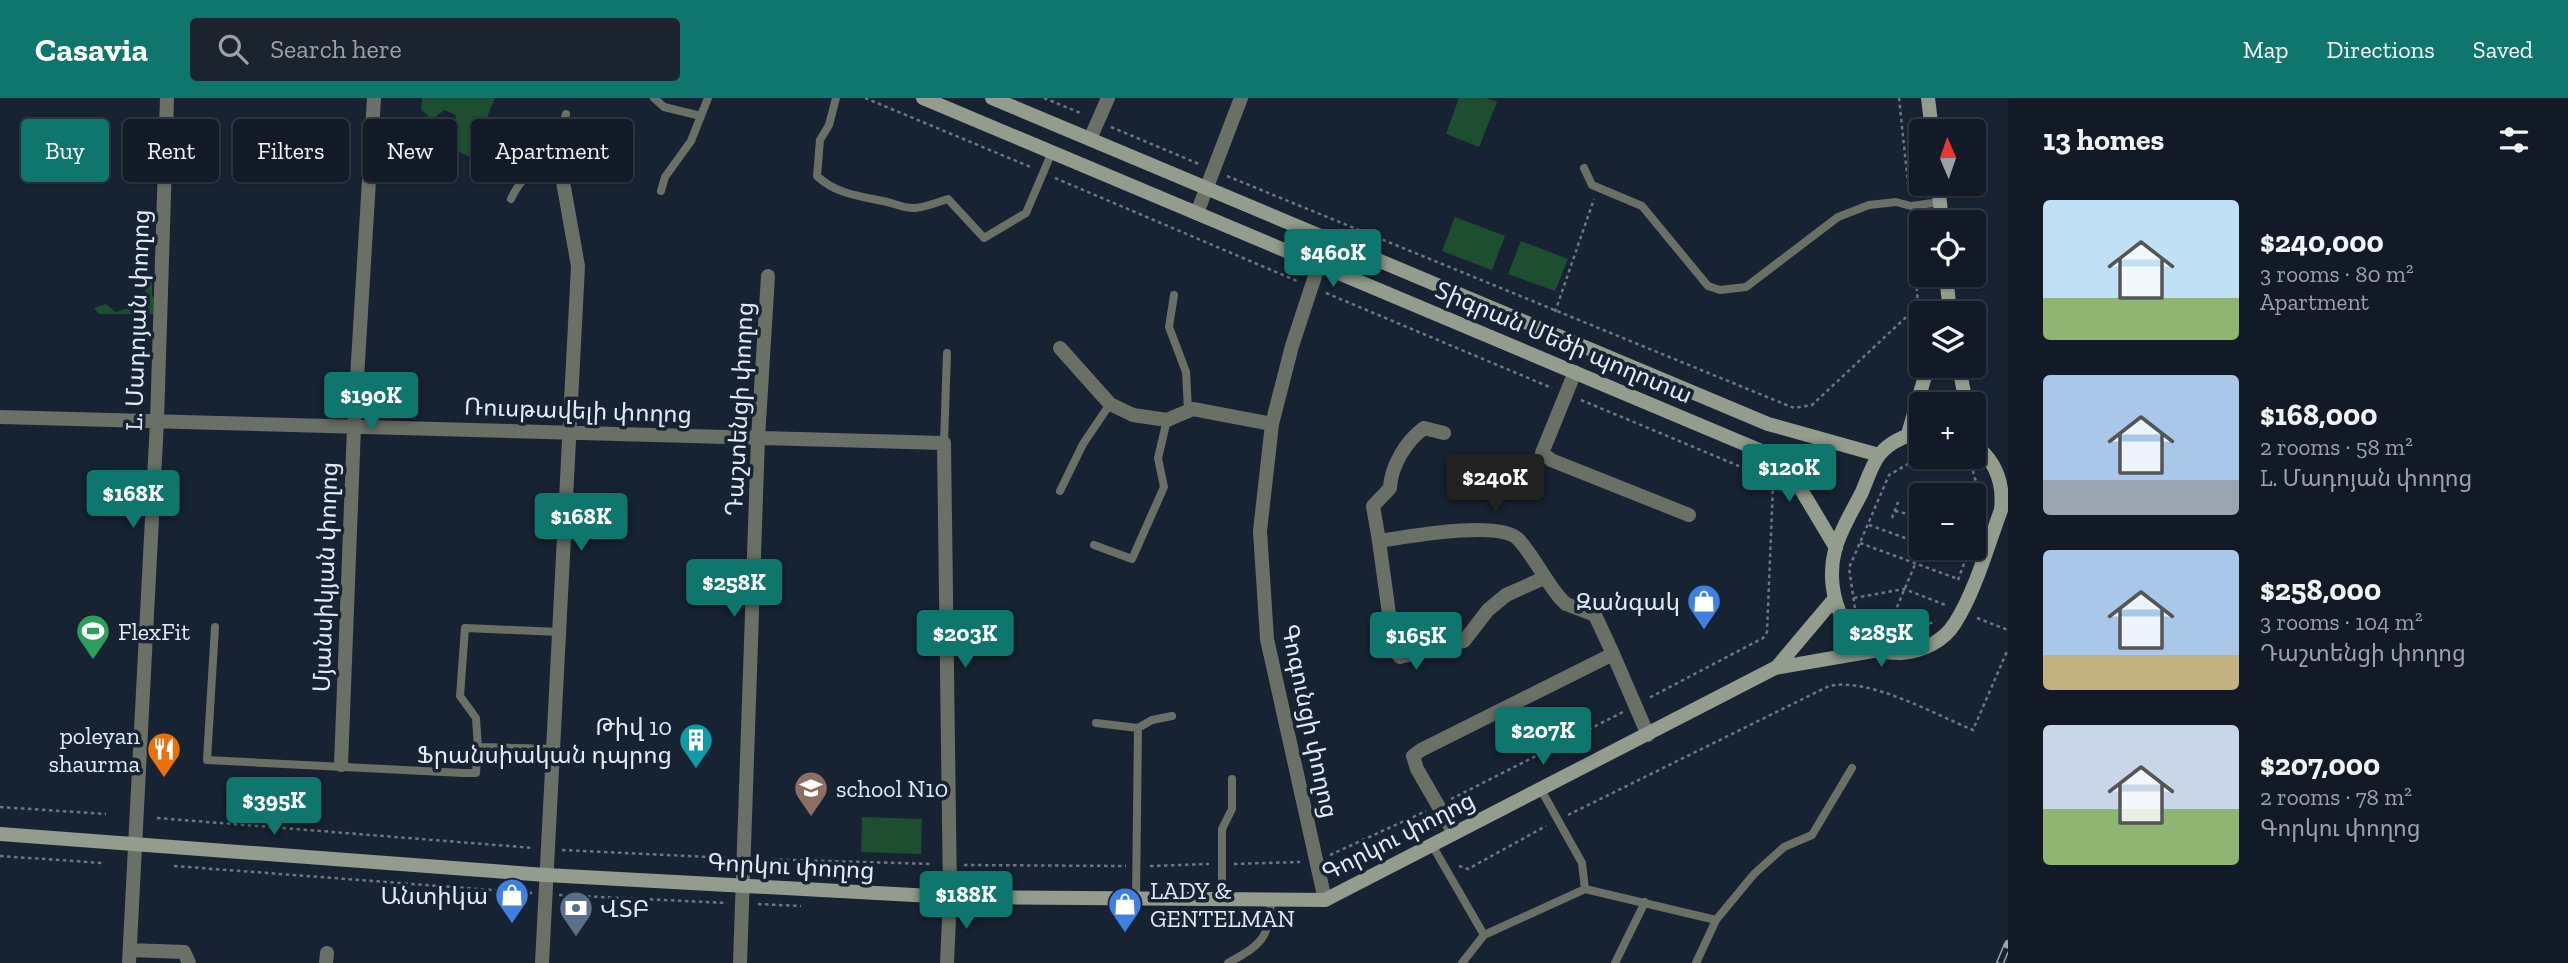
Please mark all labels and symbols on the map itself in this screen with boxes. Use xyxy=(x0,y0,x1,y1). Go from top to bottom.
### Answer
north arrow xyxy=(1909,119,1986,196)
street label: L. Մադոյան փողոց xyxy=(119,209,155,431)
pin: $460K xyxy=(1284,230,1382,289)
street label: Տիգրան Մեծի պողոտա xyxy=(1431,275,1697,409)
street label: Դաշտենցի փողոց xyxy=(719,301,759,517)
pin: $190K xyxy=(322,372,420,432)
street label: Ռուսթավելի փողոց xyxy=(464,392,692,428)
pin: $120K xyxy=(1740,444,1838,504)
pin: $240K xyxy=(1446,454,1544,514)
street label: Մյանսիկյան փողոց xyxy=(306,461,344,693)
pin: $168K xyxy=(84,470,182,530)
pin: $168K xyxy=(532,494,630,553)
pin: $258K xyxy=(685,560,783,619)
shop icon: Զանգակ xyxy=(1685,582,1723,631)
place label: Զանգակ xyxy=(1576,587,1680,616)
pin: $203K xyxy=(916,610,1014,670)
pin: $285K xyxy=(1832,610,1930,669)
sports icon: FlexFit xyxy=(74,612,112,661)
pin: $165K xyxy=(1367,612,1465,672)
place label: FlexFit xyxy=(118,617,190,646)
street label: Գոգունցի փողոց xyxy=(1275,622,1345,820)
pin: $207K xyxy=(1494,708,1592,767)
place label: Թիվ 10 Ֆրանսիական դպրոց xyxy=(417,712,672,769)
place label: poleyan shaurma xyxy=(49,721,140,778)
building icon: Թիվ 10 Ֆրանսիական դպրոց xyxy=(677,721,715,770)
restaurant icon: poleyan shaurma xyxy=(145,730,183,779)
school or university icon: school N10 xyxy=(792,769,830,818)
place label: school N10 xyxy=(836,774,948,803)
pin: $395K xyxy=(225,778,323,837)
street label: Գորկու փողոց xyxy=(1317,785,1479,887)
street label: Գորկու փողոց xyxy=(707,847,875,885)
pin: $188K xyxy=(917,872,1015,931)
shop icon: Անտիկա xyxy=(493,876,531,925)
place label: LADY & GENTELMAN xyxy=(1150,876,1295,933)
place label: Անտիկա xyxy=(381,881,488,910)
shop icon: LADY & GENTELMAN xyxy=(1106,885,1144,934)
bank icon: ՎՏԲ xyxy=(557,889,595,938)
place label: ՎՏԲ xyxy=(600,894,649,923)

